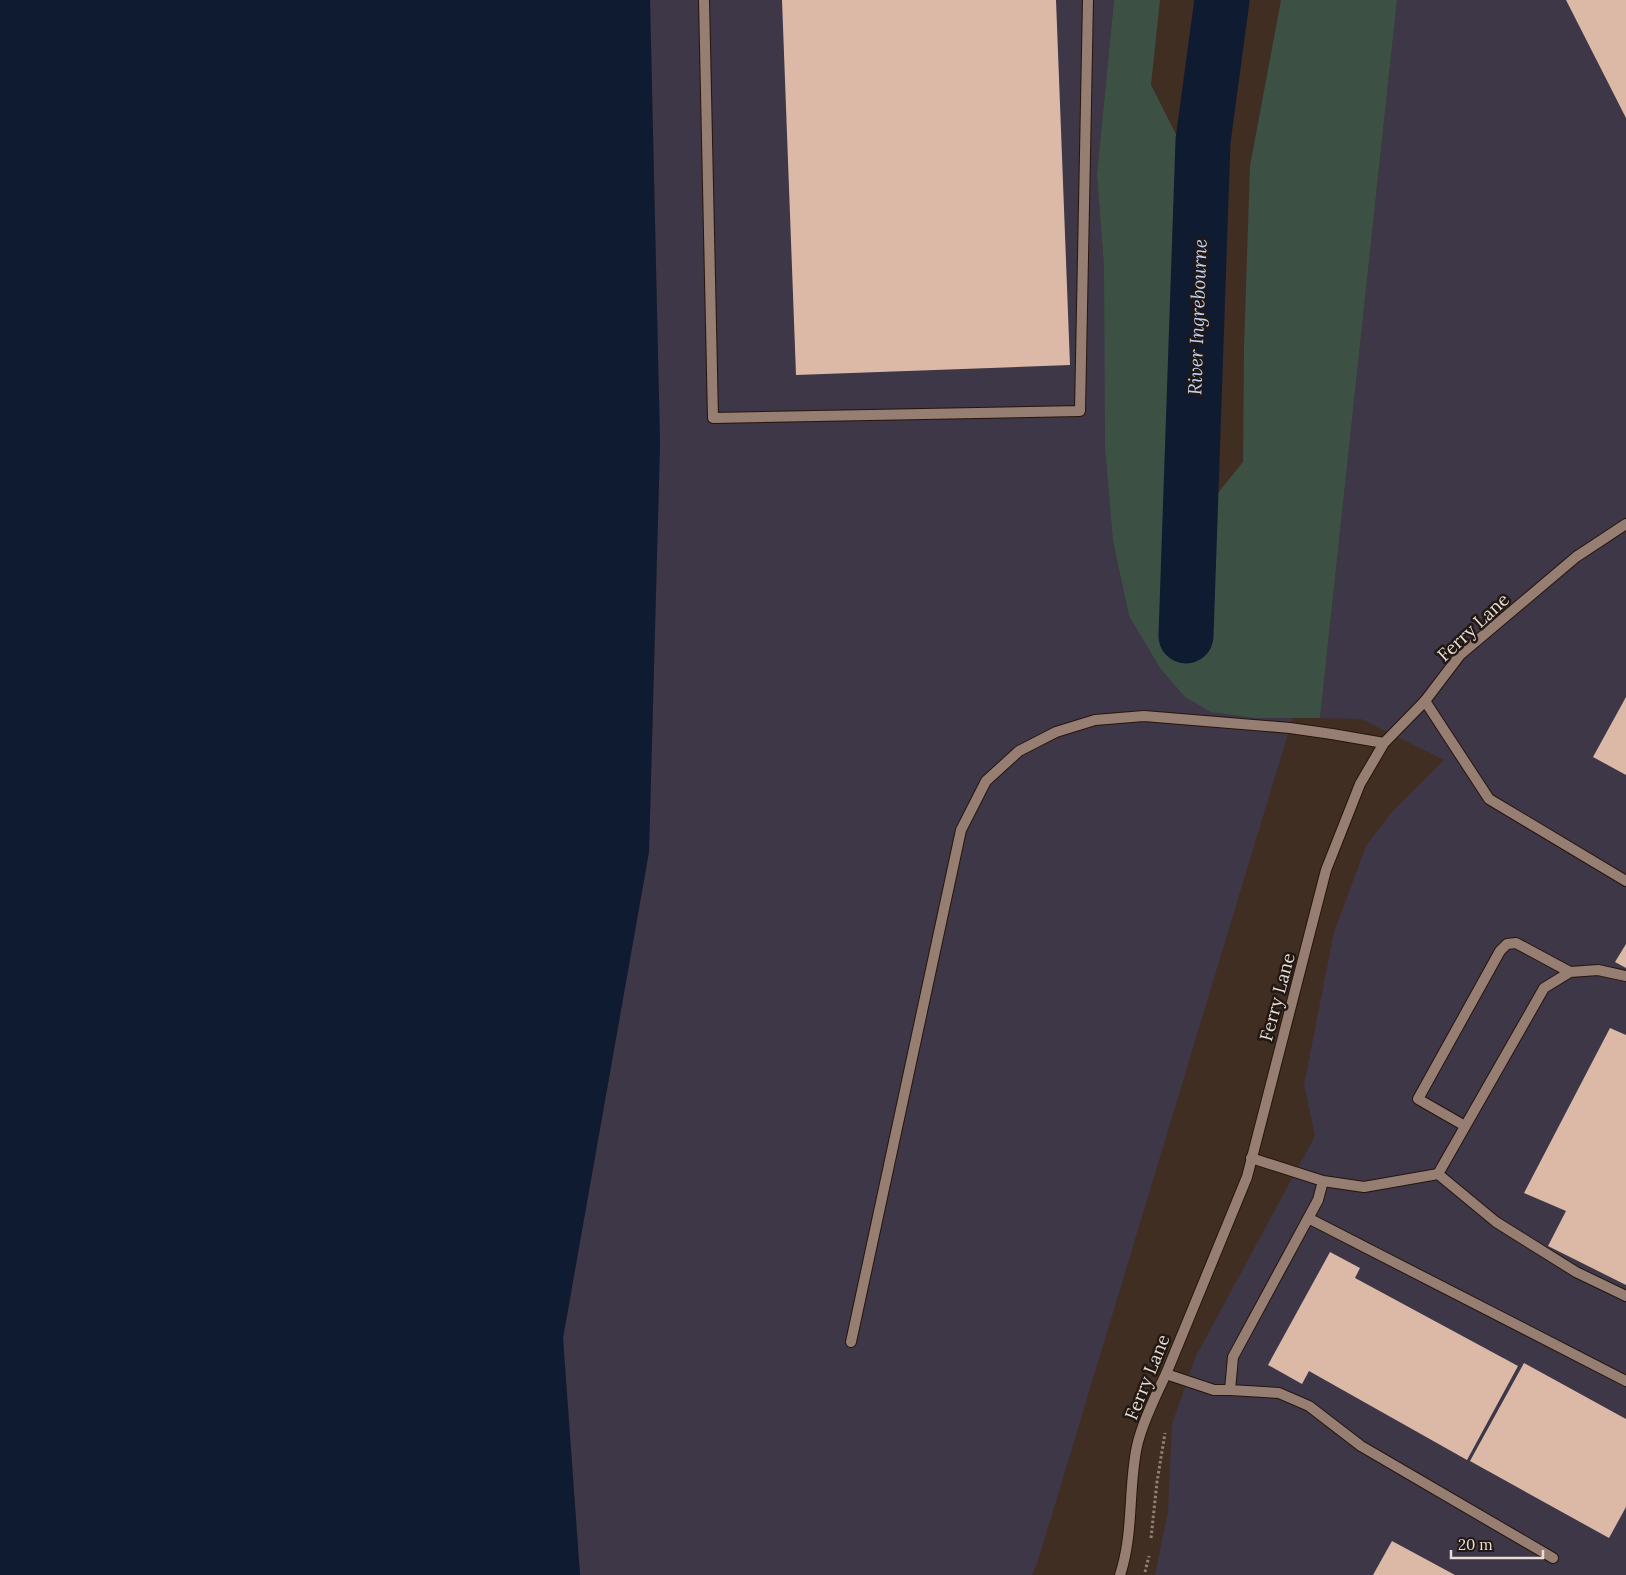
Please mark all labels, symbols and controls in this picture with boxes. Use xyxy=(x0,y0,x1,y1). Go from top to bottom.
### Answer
water label: River Ingrebourne xyxy=(1182,239,1212,395)
street label: Ferry Lane xyxy=(1432,588,1514,666)
street label: Ferry Lane xyxy=(1254,950,1300,1044)
street label: Ferry Lane xyxy=(1119,1331,1175,1423)
scale bar xyxy=(1451,1528,1544,1560)
text: 20 m xyxy=(1458,1535,1493,1554)

